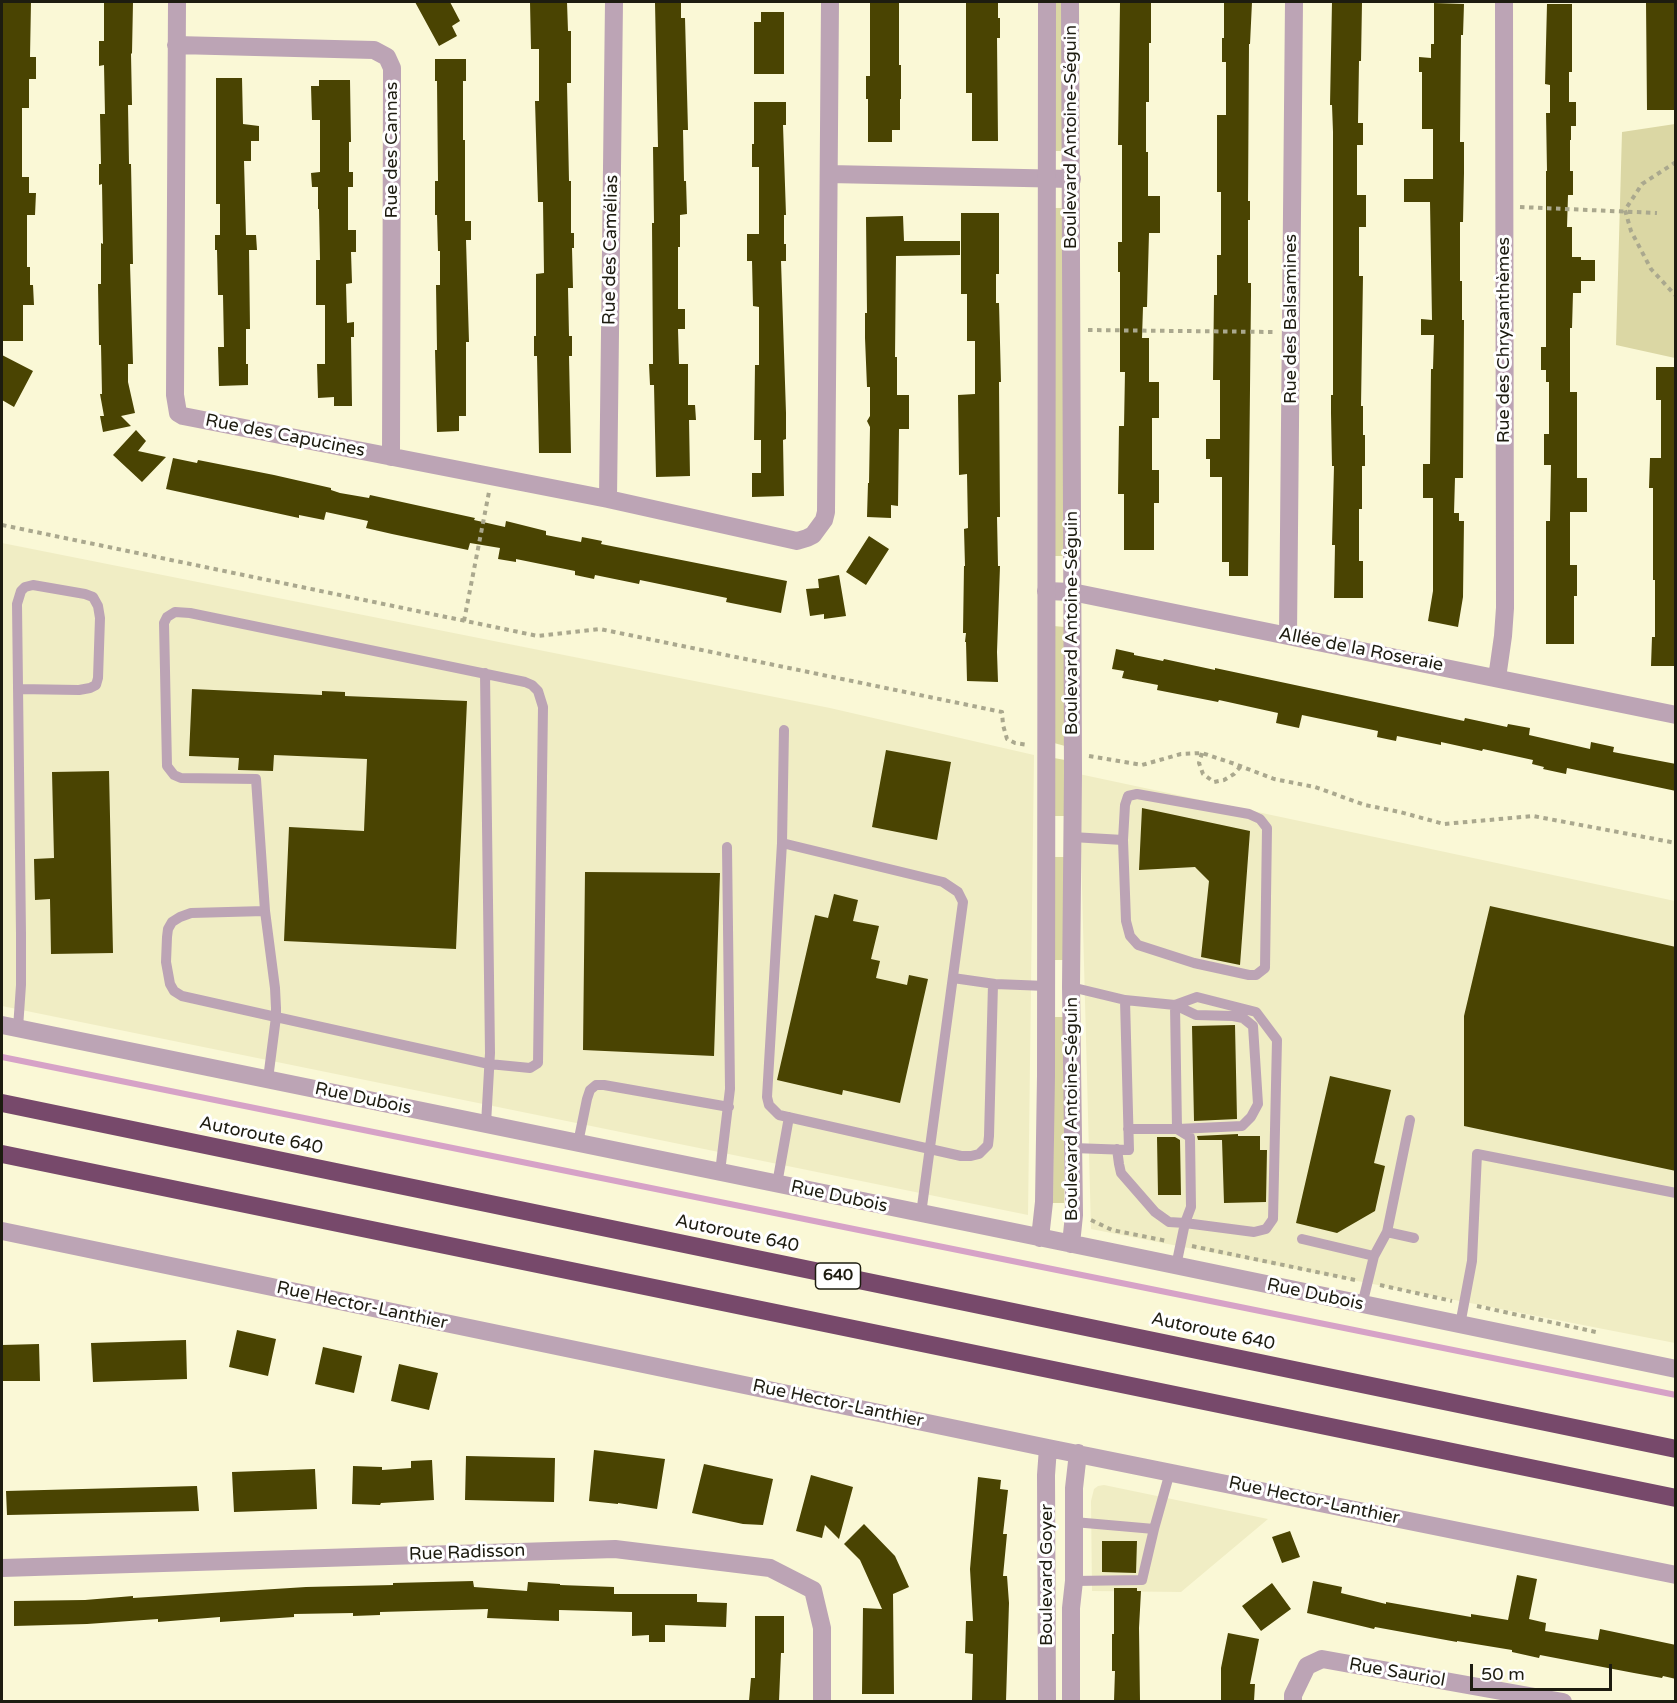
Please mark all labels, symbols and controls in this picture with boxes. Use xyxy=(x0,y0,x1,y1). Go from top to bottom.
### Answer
street label: Boulevard Antoine-Séguin xyxy=(1060,25,1082,249)
street label: Rue des Cannas xyxy=(381,82,403,218)
street label: Rue des Camélias xyxy=(599,175,623,325)
street label: Rue des Balsamines xyxy=(1280,234,1302,404)
street label: Rue des Chrysanthèmes xyxy=(1493,237,1515,443)
street label: Rue des Capucines xyxy=(203,410,367,462)
street label: Boulevard Antoine-Séguin xyxy=(1061,511,1083,735)
street label: Allée de la Roseraie xyxy=(1277,623,1445,677)
street label: Boulevard Antoine-Séguin xyxy=(1061,997,1083,1221)
street label: Rue Dubois xyxy=(313,1078,413,1120)
street label: Autoroute 640 xyxy=(197,1112,325,1160)
street label: Rue Dubois xyxy=(789,1176,889,1218)
street label: Autoroute 640 xyxy=(673,1210,801,1258)
road number: 640 xyxy=(816,1263,860,1289)
street label: Rue Dubois xyxy=(1265,1274,1365,1316)
street label: Rue Hector-Lanthier xyxy=(274,1277,450,1335)
street label: Autoroute 640 xyxy=(1149,1308,1277,1356)
street label: Rue Hector-Lanthier xyxy=(750,1375,926,1433)
street label: Rue Hector-Lanthier xyxy=(1226,1472,1402,1530)
street label: Boulevard Goyer xyxy=(1036,1504,1058,1646)
street label: Rue Radisson xyxy=(408,1540,526,1566)
scale bar xyxy=(1473,1652,1616,1690)
street label: Rue Sauriol xyxy=(1347,1654,1447,1692)
text: 50 m xyxy=(1481,1663,1525,1685)

